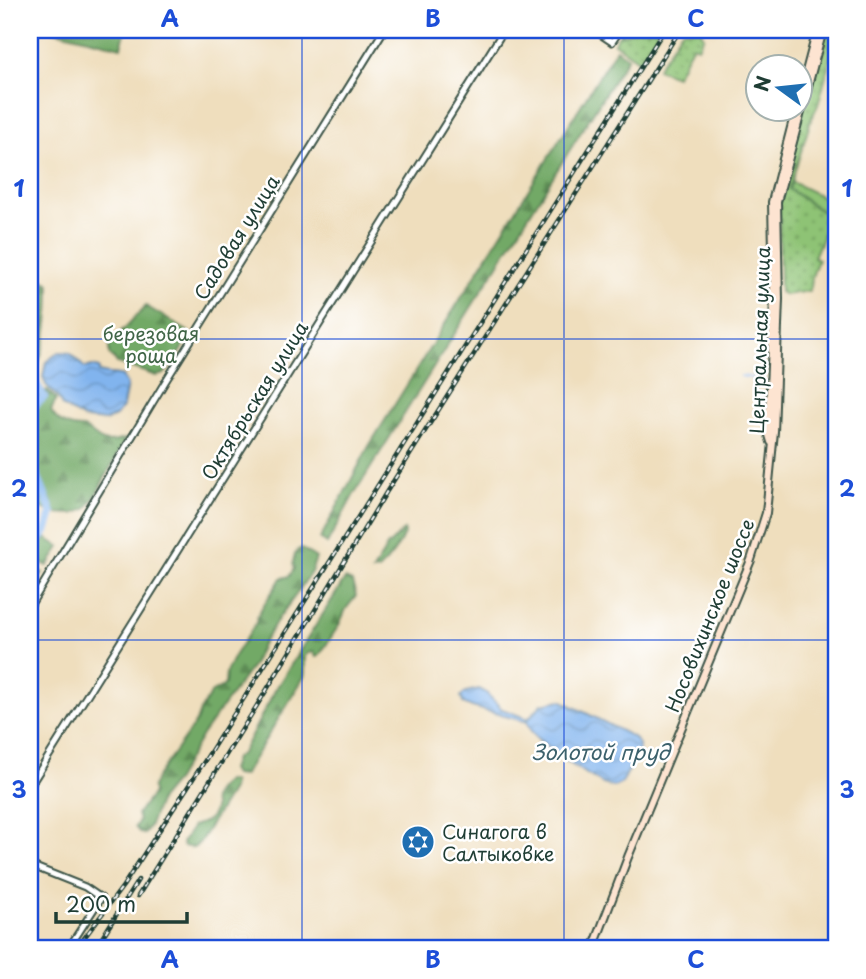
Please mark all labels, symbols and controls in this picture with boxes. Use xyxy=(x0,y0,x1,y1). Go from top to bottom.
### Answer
text: A xyxy=(161,0,179,35)
text: B xyxy=(425,0,441,35)
text: C xyxy=(687,0,705,35)
north arrow xyxy=(744,52,814,122)
text: N xyxy=(746,72,777,94)
street label: Садовая улица xyxy=(186,169,286,305)
text: 1 xyxy=(14,170,25,205)
text: 1 xyxy=(842,170,853,205)
street label: Центральная улица xyxy=(742,246,776,434)
street label: Октябрьская улица xyxy=(194,315,314,485)
park label: березовая роща xyxy=(103,319,199,369)
text: 2 xyxy=(11,470,27,505)
text: 2 xyxy=(839,470,855,505)
street label: Носовихинское шоссе xyxy=(657,514,761,716)
water label: Золотой пруд xyxy=(532,735,672,767)
text: 3 xyxy=(11,771,27,806)
text: 3 xyxy=(839,771,855,806)
place label: Синагога в Салтыковке xyxy=(442,817,554,867)
synagogue icon: Синагога в Салтыковке xyxy=(399,823,437,861)
scale bar xyxy=(56,881,187,925)
text: 200 m xyxy=(66,887,136,919)
text: A xyxy=(161,941,179,976)
text: B xyxy=(425,941,441,976)
text: C xyxy=(687,941,705,976)

